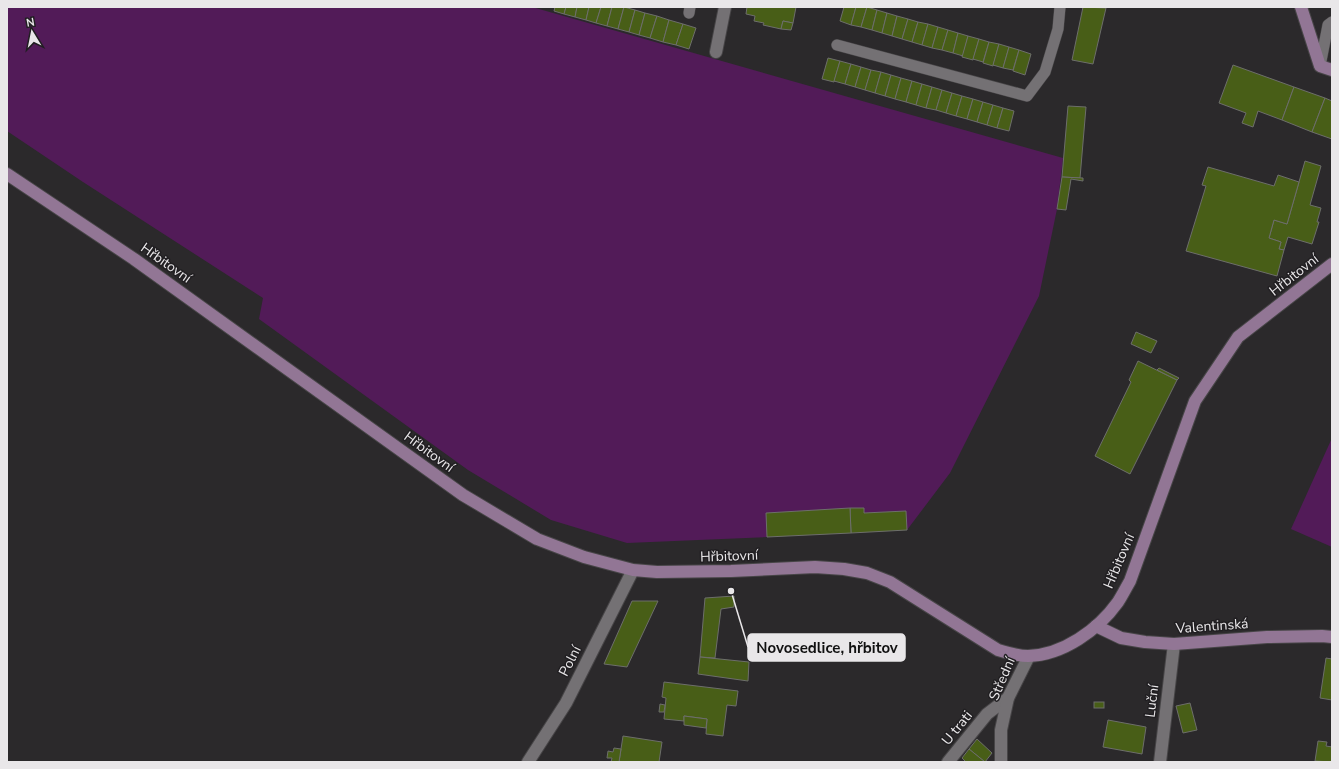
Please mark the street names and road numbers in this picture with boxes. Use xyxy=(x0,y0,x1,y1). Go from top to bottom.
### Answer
street label: Hřbitovní xyxy=(137,239,196,288)
street label: Hřbitovní xyxy=(1265,249,1323,300)
street label: Hřbitovní xyxy=(400,427,459,477)
street label: Hřbitovní xyxy=(1099,530,1139,591)
street label: Hřbitovní xyxy=(700,545,759,567)
street label: Valentinská xyxy=(1174,614,1249,638)
street label: Polní xyxy=(554,642,586,679)
street label: Střední xyxy=(984,654,1020,704)
street label: Luční xyxy=(1141,683,1164,719)
street label: U trati xyxy=(937,707,977,749)

